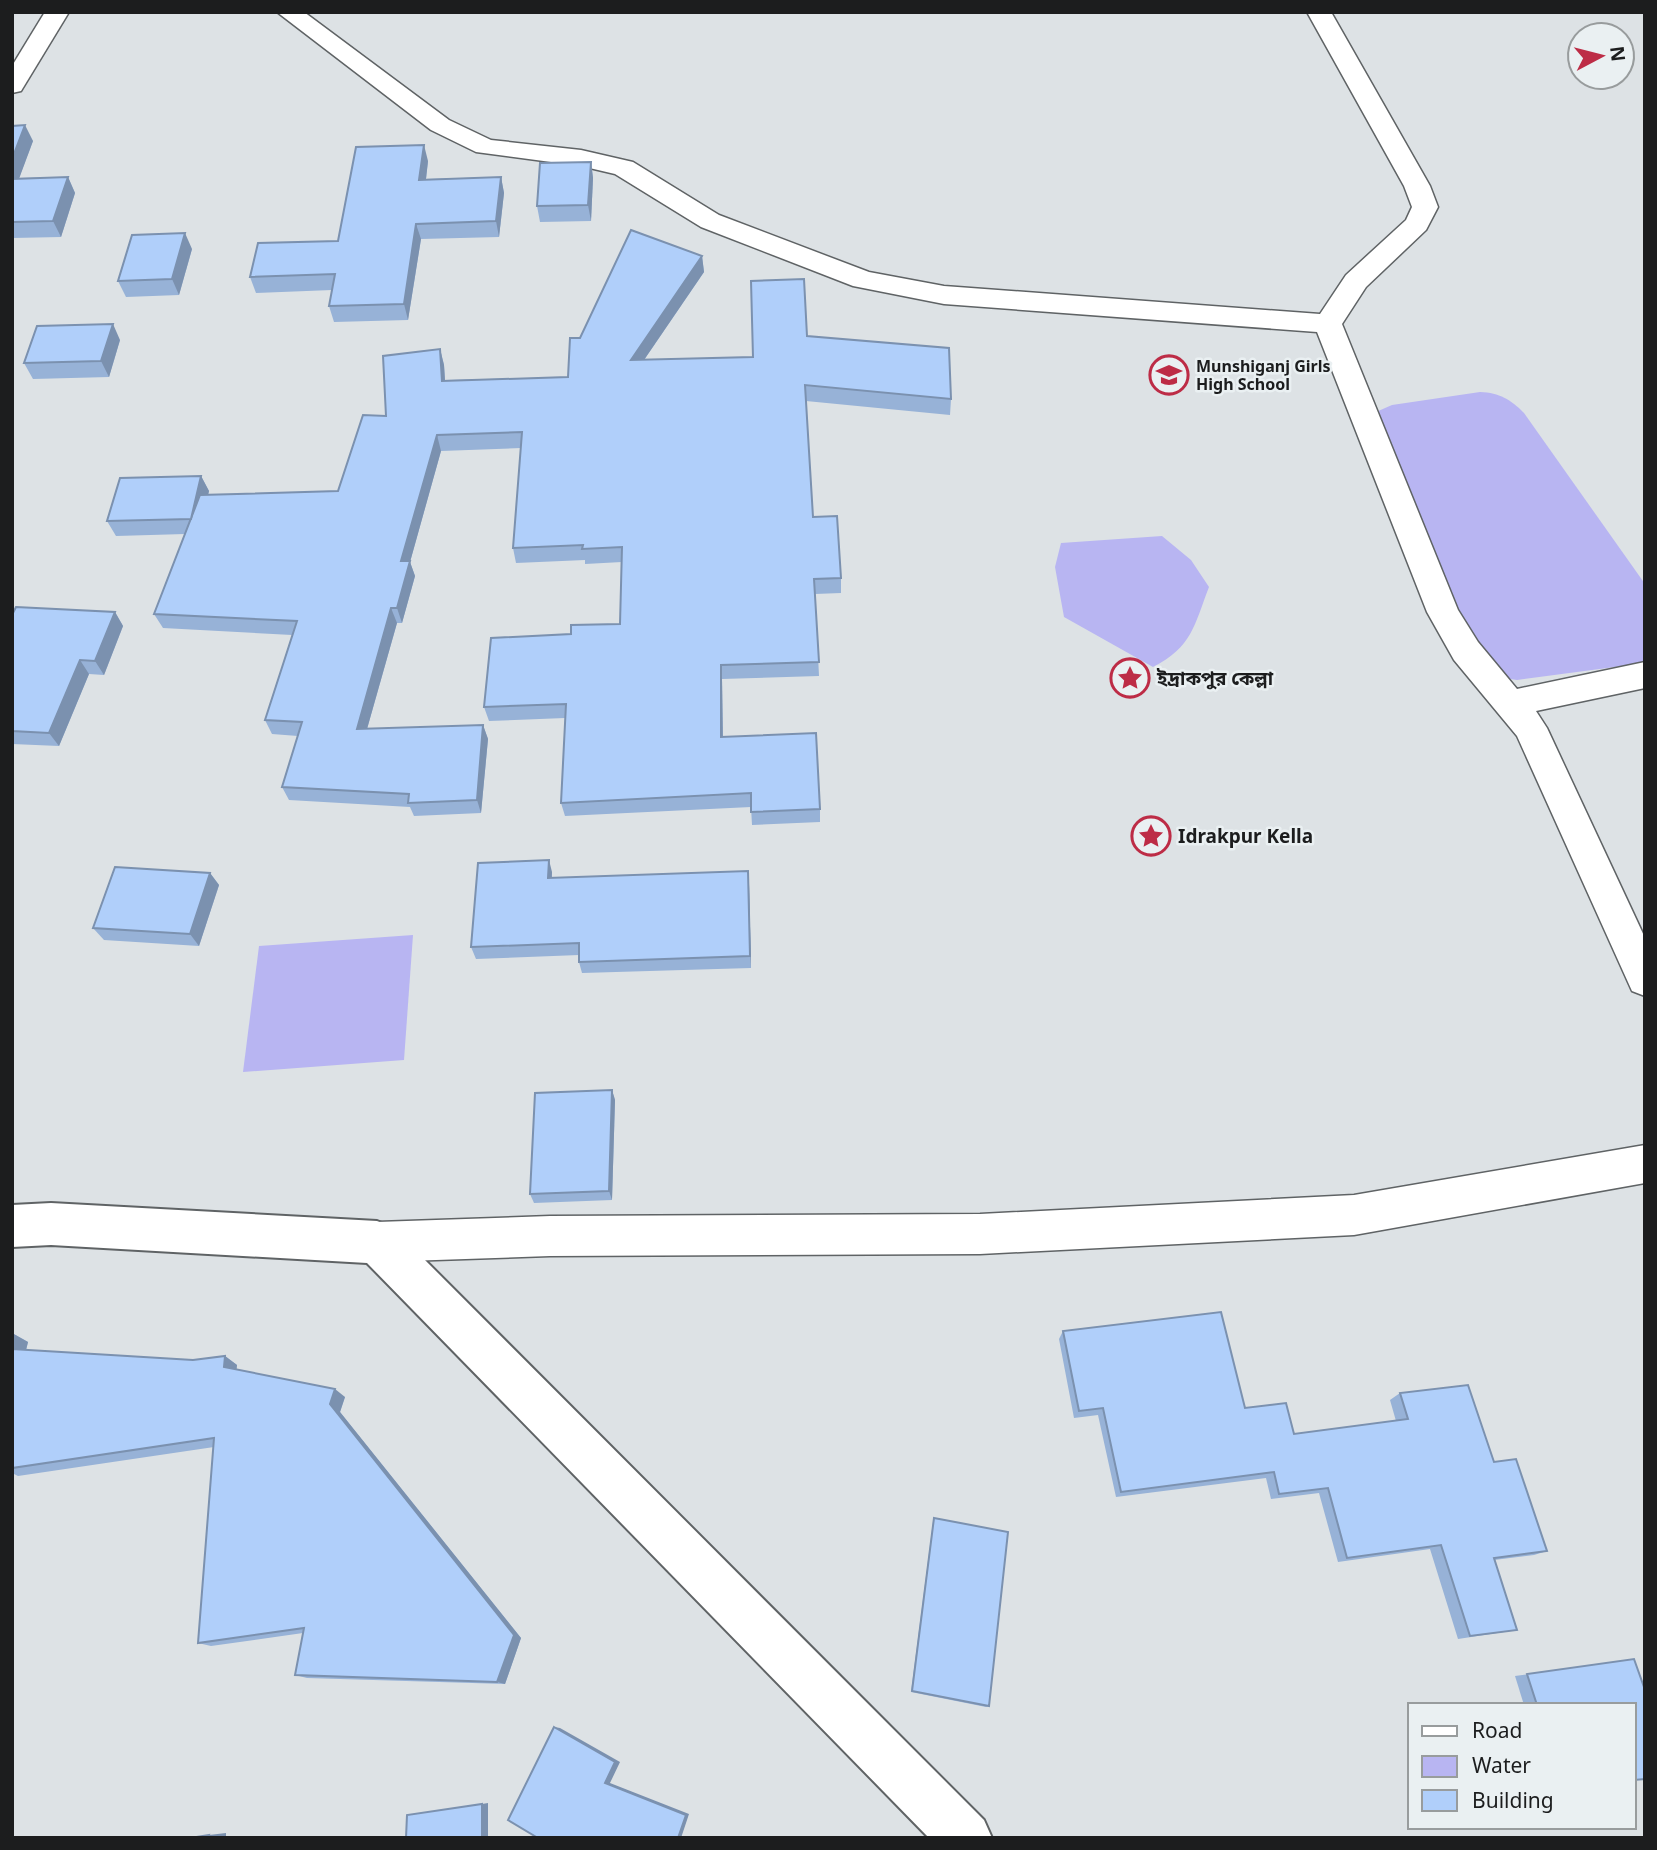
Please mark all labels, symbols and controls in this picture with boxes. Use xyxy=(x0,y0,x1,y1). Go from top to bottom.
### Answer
north arrow xyxy=(1566,21,1636,91)
text: N xyxy=(1604,45,1632,63)
school or university icon: Munshiganj Girls High School xyxy=(1148,354,1190,396)
place label: Munshiganj Girls High School xyxy=(1196,355,1330,395)
place icon: ইদ্রাকপুর কেল্লা xyxy=(1109,657,1151,699)
place label: ইদ্রাকপুর কেল্লা xyxy=(1156,665,1274,691)
place icon: Idrakpur Kella xyxy=(1130,815,1172,857)
place label: Idrakpur Kella xyxy=(1178,823,1313,849)
legend xyxy=(1408,1703,1636,1829)
text: Road xyxy=(1472,1716,1522,1744)
text: Water xyxy=(1472,1751,1531,1779)
text: Building xyxy=(1472,1786,1554,1814)

